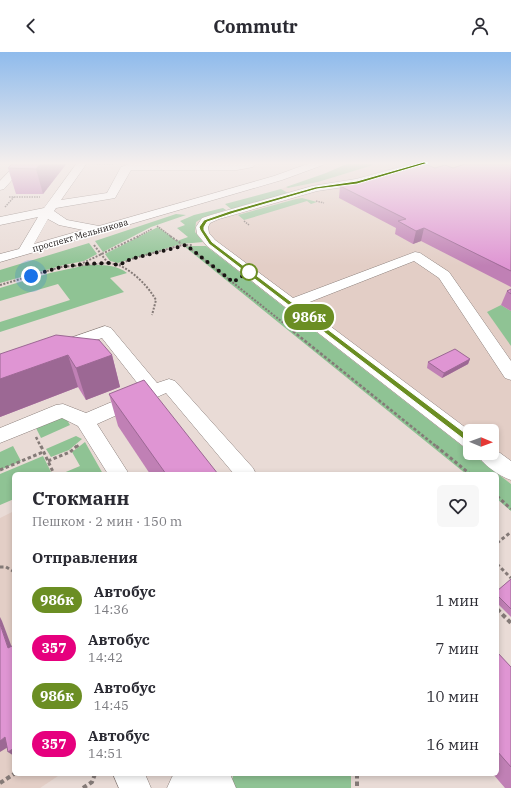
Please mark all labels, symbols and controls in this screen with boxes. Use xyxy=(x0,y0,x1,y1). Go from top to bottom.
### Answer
icon: back xyxy=(20,15,42,37)
text: Commutr xyxy=(213,15,298,38)
icon: person xyxy=(469,15,491,37)
street label: проспект Мельникова xyxy=(31,216,129,254)
unlabelled marker xyxy=(240,263,258,281)
your location xyxy=(21,266,41,286)
line badge: 986к xyxy=(281,304,337,330)
text: 986к xyxy=(292,308,326,326)
north arrow xyxy=(463,424,499,460)
map controls xyxy=(463,424,499,460)
button: heart xyxy=(437,485,479,527)
text: Стокманн xyxy=(32,486,129,510)
text: Пешком · 2 мин · 150 m xyxy=(32,513,182,530)
text: Отправления xyxy=(32,548,138,567)
text: Автобус xyxy=(94,582,156,601)
text: 986к xyxy=(40,591,74,609)
text: 1 мин xyxy=(435,591,479,610)
text: 14:36 xyxy=(94,601,129,618)
text: Автобус xyxy=(88,630,150,649)
text: 357 xyxy=(41,639,67,657)
text: 7 мин xyxy=(435,639,479,658)
text: 14:42 xyxy=(88,649,123,666)
text: Автобус xyxy=(94,678,156,697)
text: 986к xyxy=(40,687,74,705)
text: 10 мин xyxy=(426,687,479,706)
text: 14:45 xyxy=(94,697,129,714)
text: Автобус xyxy=(88,726,150,745)
text: 357 xyxy=(41,735,67,753)
text: 16 мин xyxy=(426,735,479,754)
text: 14:51 xyxy=(88,745,123,762)

